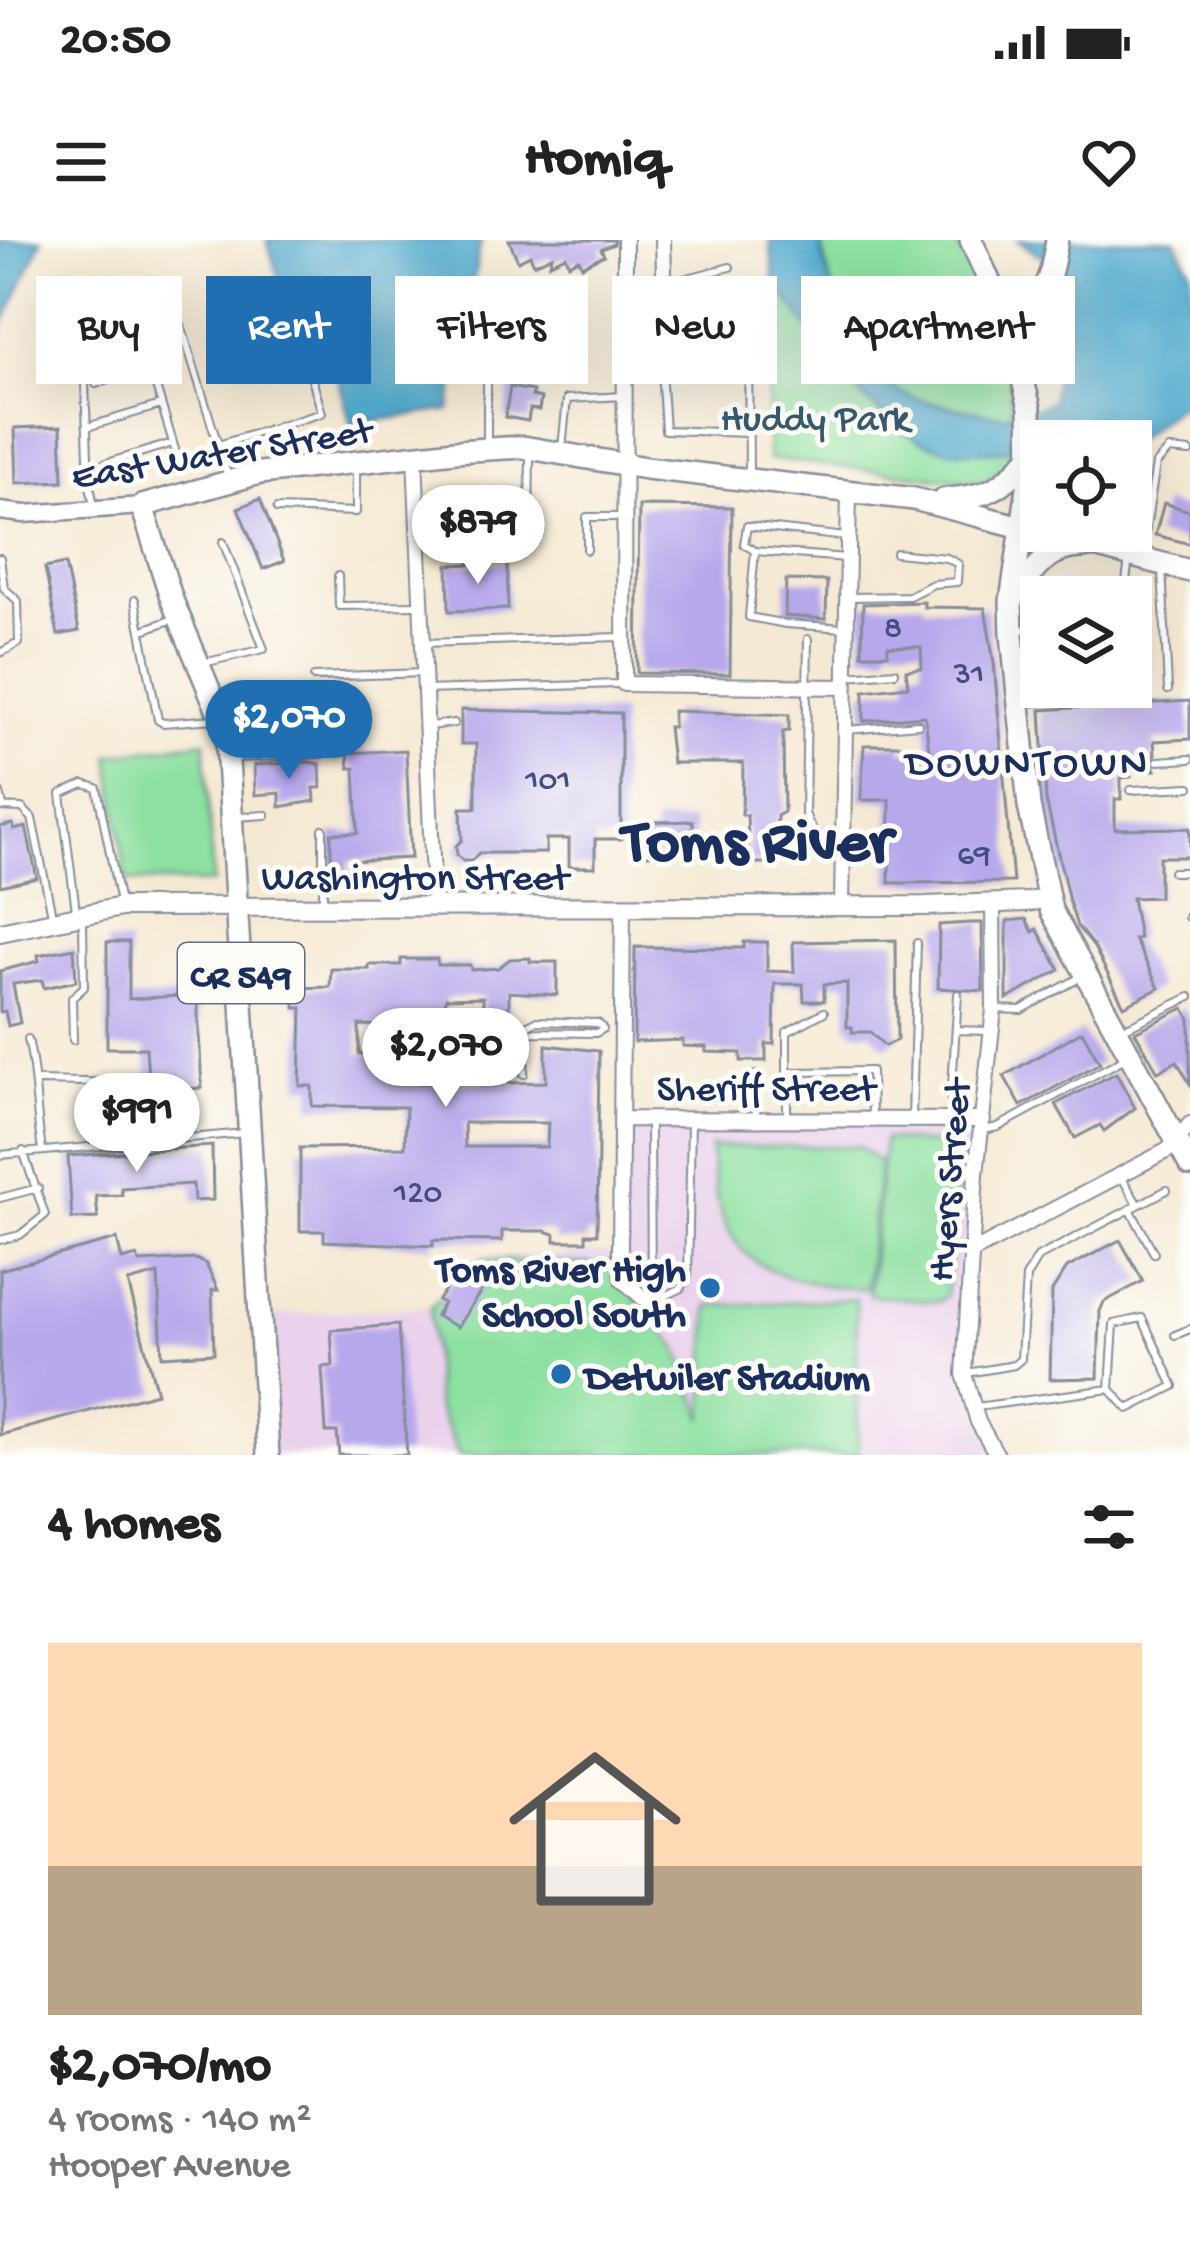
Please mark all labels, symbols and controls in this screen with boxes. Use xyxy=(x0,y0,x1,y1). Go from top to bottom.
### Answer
text: 20:50 xyxy=(60,16,171,69)
icon: menu xyxy=(48,129,114,195)
icon: heart xyxy=(1076,129,1142,195)
text: Homiq xyxy=(524,130,666,194)
chip: Buy xyxy=(36,276,182,384)
chip: Rent xyxy=(206,276,371,384)
chip: Filters xyxy=(395,276,588,384)
chip: New xyxy=(612,276,777,384)
chip: Apartment xyxy=(801,276,1075,384)
park label: Huddy Park xyxy=(720,399,913,445)
street label: East Water Street xyxy=(69,410,379,503)
map controls xyxy=(1020,420,1152,708)
button: locate xyxy=(1020,420,1152,552)
pin: $879 xyxy=(407,485,549,587)
text: $879 xyxy=(439,501,517,547)
button: layers xyxy=(1020,576,1152,708)
house number: 8 xyxy=(884,611,902,649)
house number: 31 xyxy=(953,657,984,695)
pin: $2,070 xyxy=(191,680,387,782)
text: $2,070 xyxy=(232,696,346,742)
district label: DOWNTOWN xyxy=(903,742,1150,791)
house number: 101 xyxy=(524,763,571,801)
district label: Toms River xyxy=(618,809,897,884)
house number: 69 xyxy=(957,838,991,876)
street label: Washington Street xyxy=(261,858,572,904)
road number: CR 549 xyxy=(178,943,304,1003)
pin: $2,070 xyxy=(348,1008,544,1110)
text: $2,070 xyxy=(389,1024,503,1070)
street label: Sheriff Street xyxy=(657,1069,878,1115)
pin: $991 xyxy=(66,1073,208,1175)
street label: Hyers Street xyxy=(921,1074,985,1284)
text: $991 xyxy=(101,1089,173,1135)
house number: 120 xyxy=(393,1176,442,1214)
place label: Toms River High School South xyxy=(433,1250,686,1341)
marker: Toms River High School South xyxy=(697,1275,723,1301)
place label: Detwiler Stadium xyxy=(582,1358,870,1404)
marker: Detwiler Stadium xyxy=(548,1361,574,1387)
icon: filters xyxy=(1076,1494,1142,1560)
text: 4 homes xyxy=(48,1497,219,1557)
icon: home xyxy=(487,1721,703,1937)
text: $2,070/mo xyxy=(48,2039,271,2099)
text: 4 rooms · 140 m² xyxy=(48,2099,311,2145)
text: Hooper Avenue xyxy=(48,2145,290,2191)

